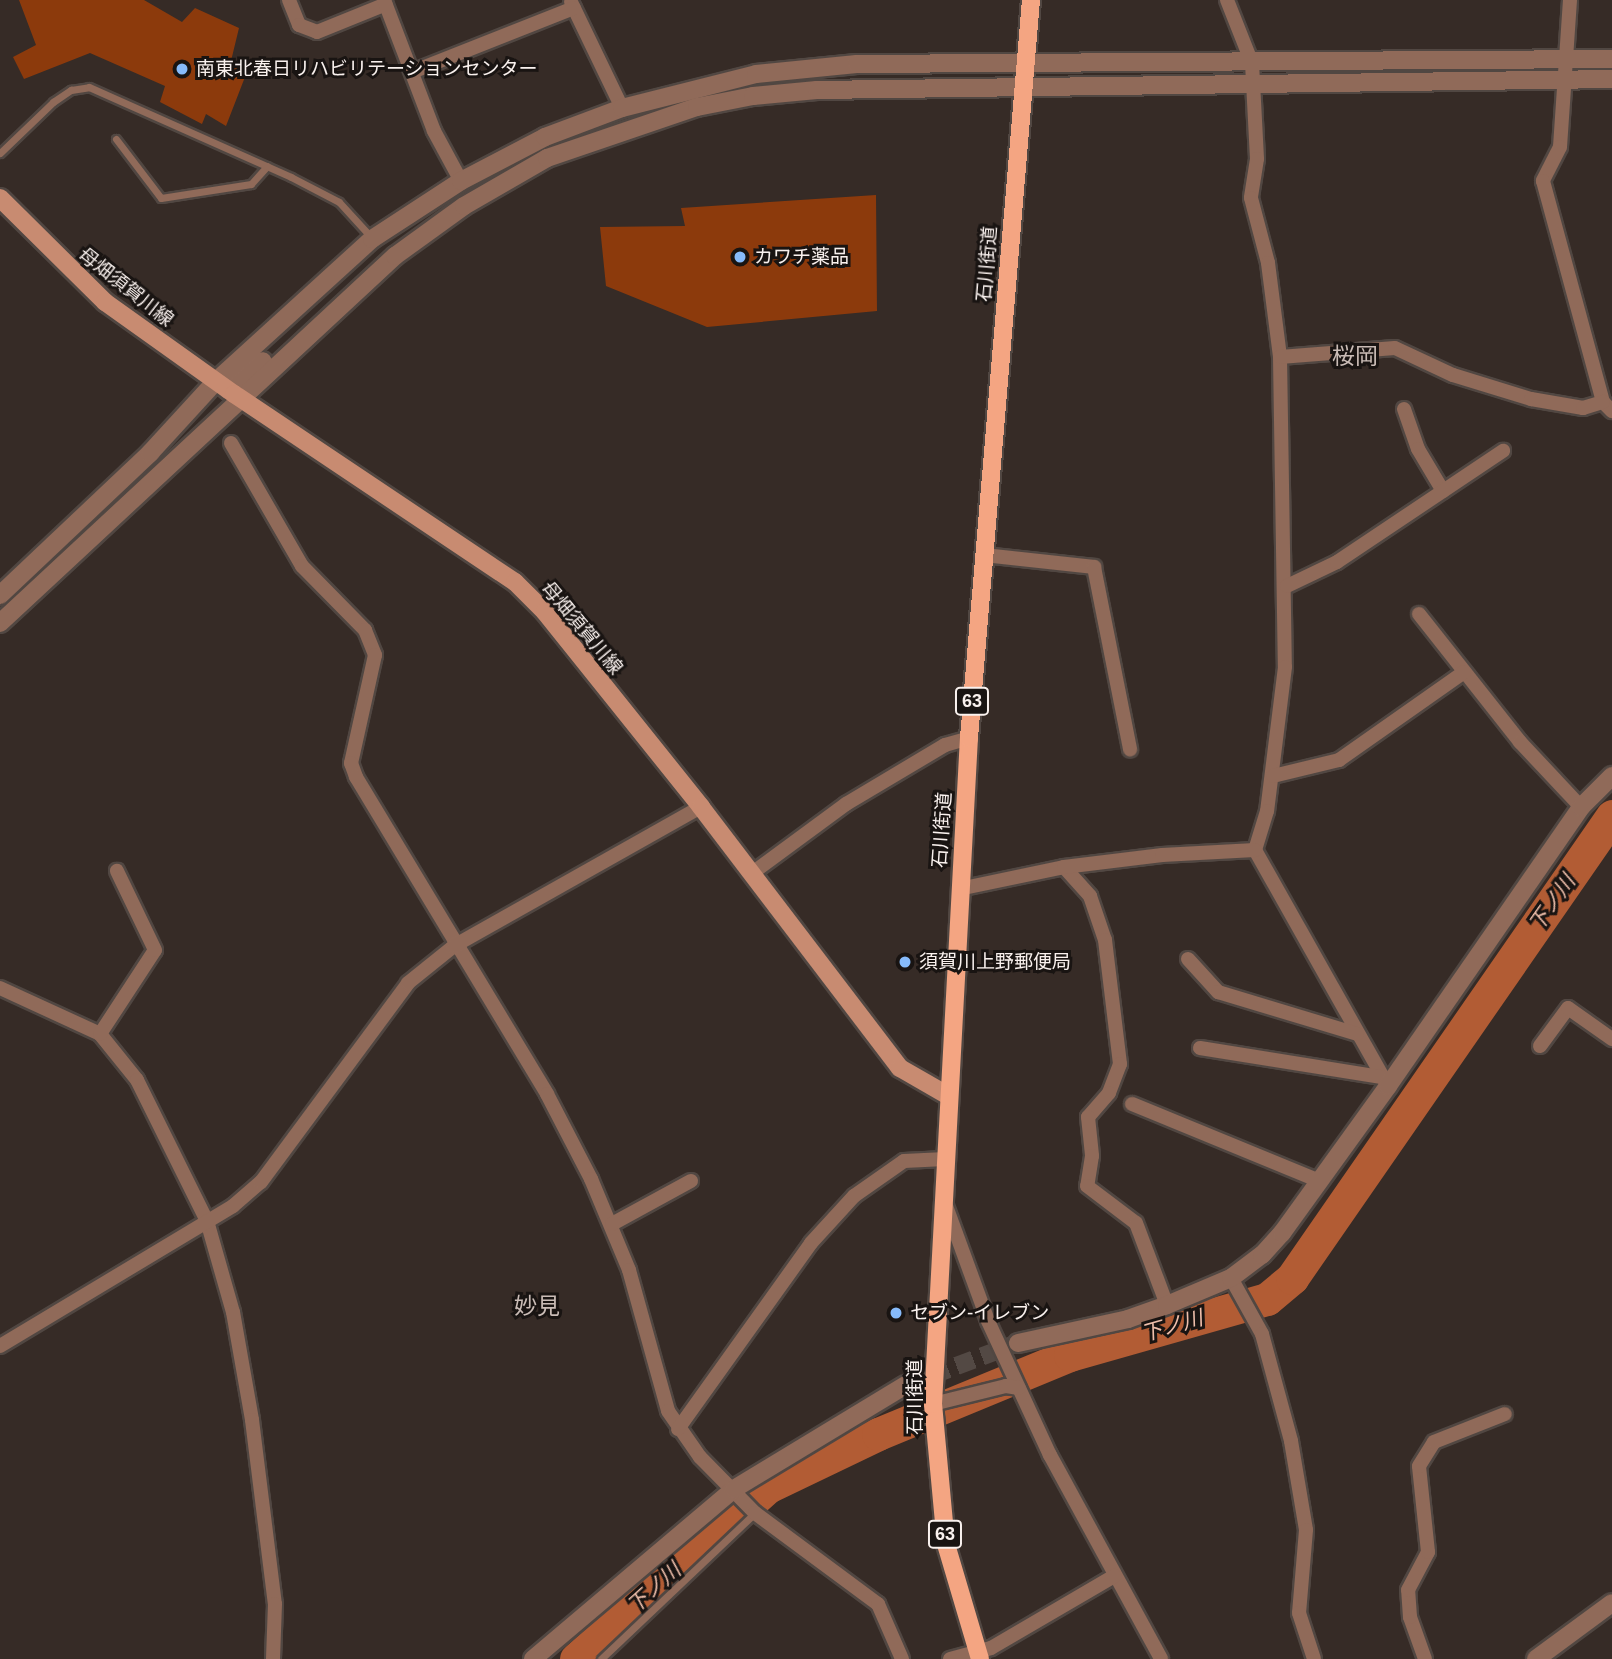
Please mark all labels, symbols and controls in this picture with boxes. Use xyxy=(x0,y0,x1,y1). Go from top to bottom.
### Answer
place label: 南東北春日リハビリテーションセンター xyxy=(196,58,538,80)
marker: 南東北春日リハビリテーションセンター xyxy=(174,61,190,77)
street label: 石川街道 xyxy=(972,225,1002,303)
street label: 母畑須賀川線 xyxy=(74,243,178,331)
place label: カワチ薬品 xyxy=(754,246,849,268)
marker: カワチ薬品 xyxy=(732,249,748,265)
district label: 桜岡 xyxy=(1332,342,1378,370)
street label: 母畑須賀川線 xyxy=(537,577,627,679)
road number: 63 xyxy=(954,686,990,716)
street label: 石川街道 xyxy=(928,791,956,869)
water label: 下ノ川 xyxy=(1524,870,1580,936)
place label: 須賀川上野郵便局 xyxy=(919,951,1071,973)
marker: 須賀川上野郵便局 xyxy=(897,954,913,970)
district label: 妙見 xyxy=(514,1292,560,1320)
place label: セブン-イレブン xyxy=(910,1302,1049,1324)
marker: セブン-イレブン xyxy=(888,1305,904,1321)
water label: 下ノ川 xyxy=(1138,1305,1206,1347)
street label: 石川街道 xyxy=(904,1359,926,1435)
road number: 63 xyxy=(928,1520,962,1548)
water label: 下ノ川 xyxy=(622,1558,686,1618)

